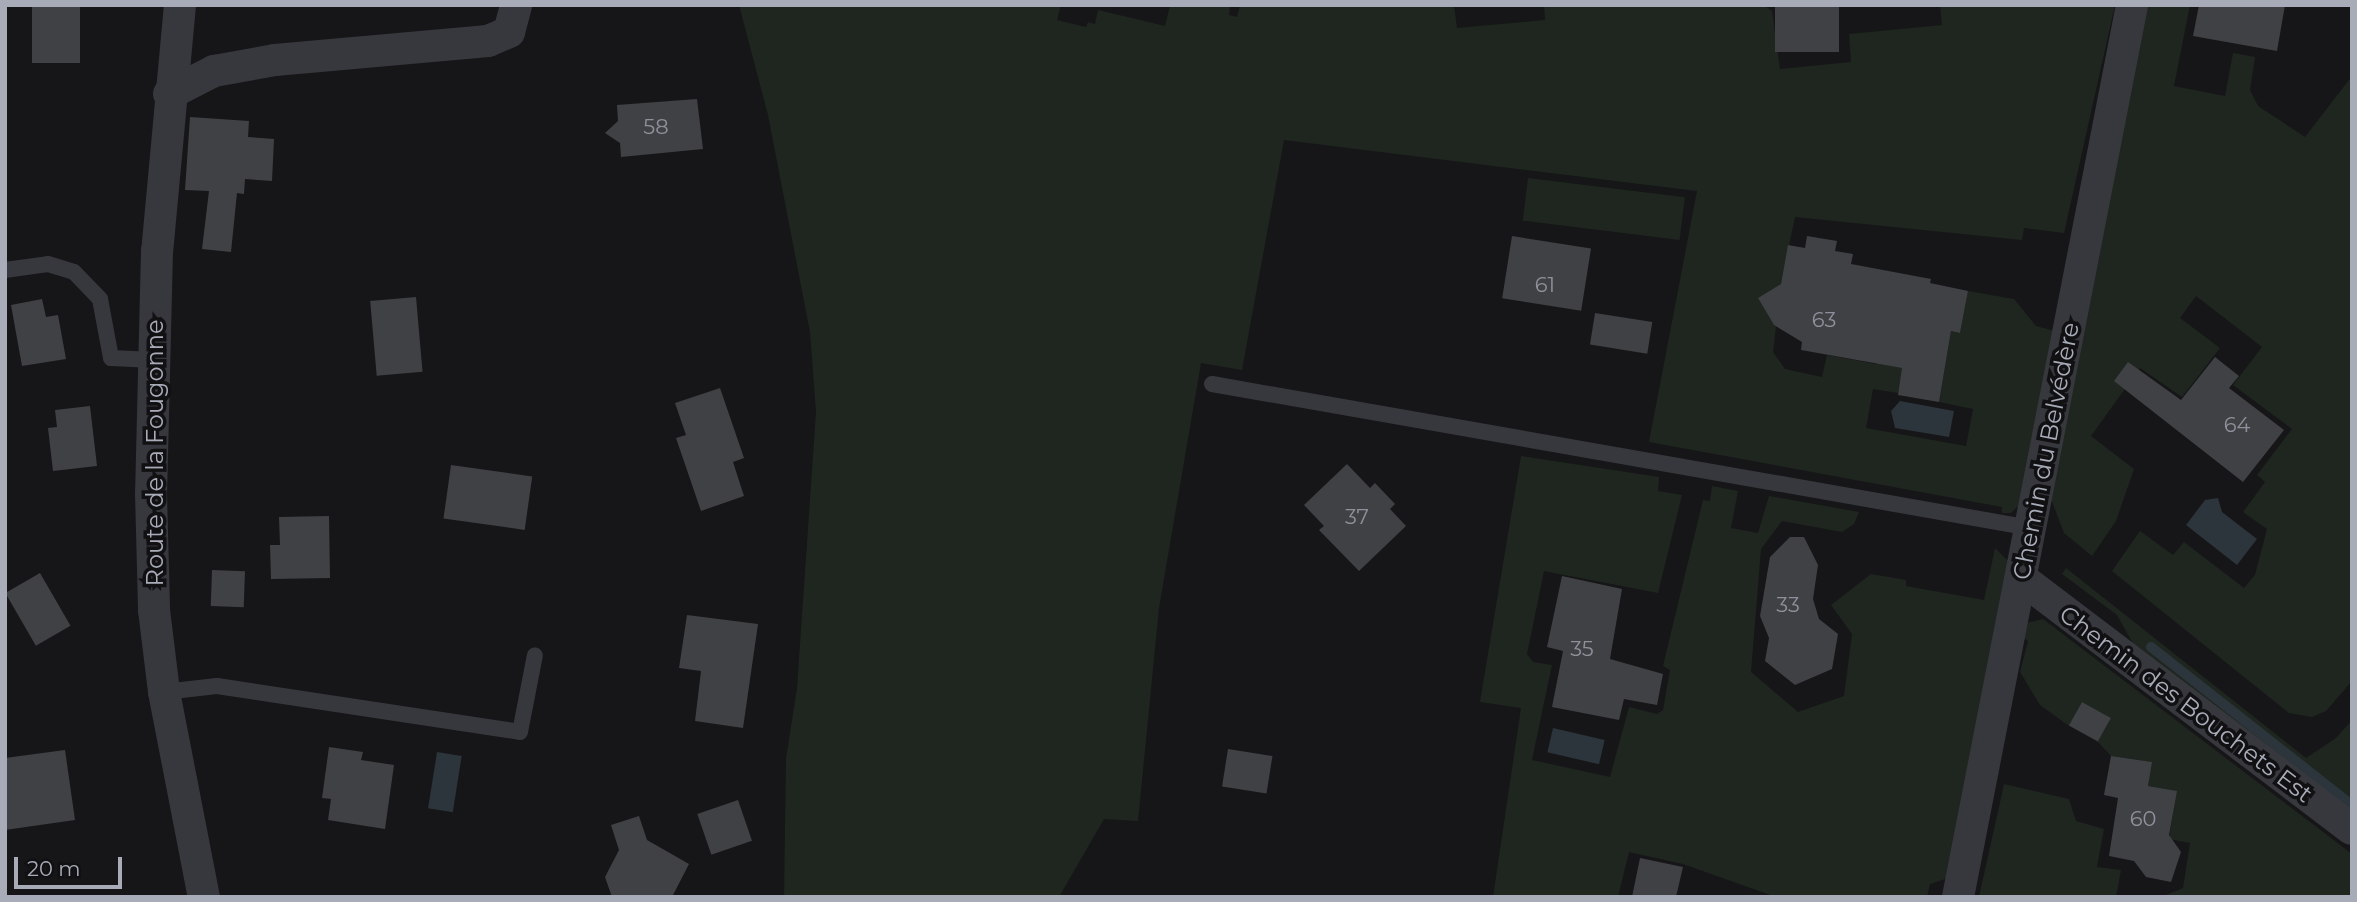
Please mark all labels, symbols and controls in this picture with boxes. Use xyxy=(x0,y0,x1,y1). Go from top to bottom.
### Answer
house number: 58 xyxy=(643,114,669,140)
house number: 61 xyxy=(1535,272,1555,298)
house number: 63 xyxy=(1812,307,1836,333)
street label: Route de la Fougonne xyxy=(141,320,169,586)
street label: Chemin du Belvédère xyxy=(2007,320,2085,582)
house number: 64 xyxy=(2224,412,2250,438)
house number: 37 xyxy=(1345,504,1369,530)
house number: 33 xyxy=(1776,592,1800,618)
street label: Chemin des Bouchets Est xyxy=(2054,599,2318,809)
house number: 35 xyxy=(1570,636,1594,662)
house number: 60 xyxy=(2130,806,2156,832)
scale bar xyxy=(18,842,126,886)
text: 20 m xyxy=(27,856,81,881)

